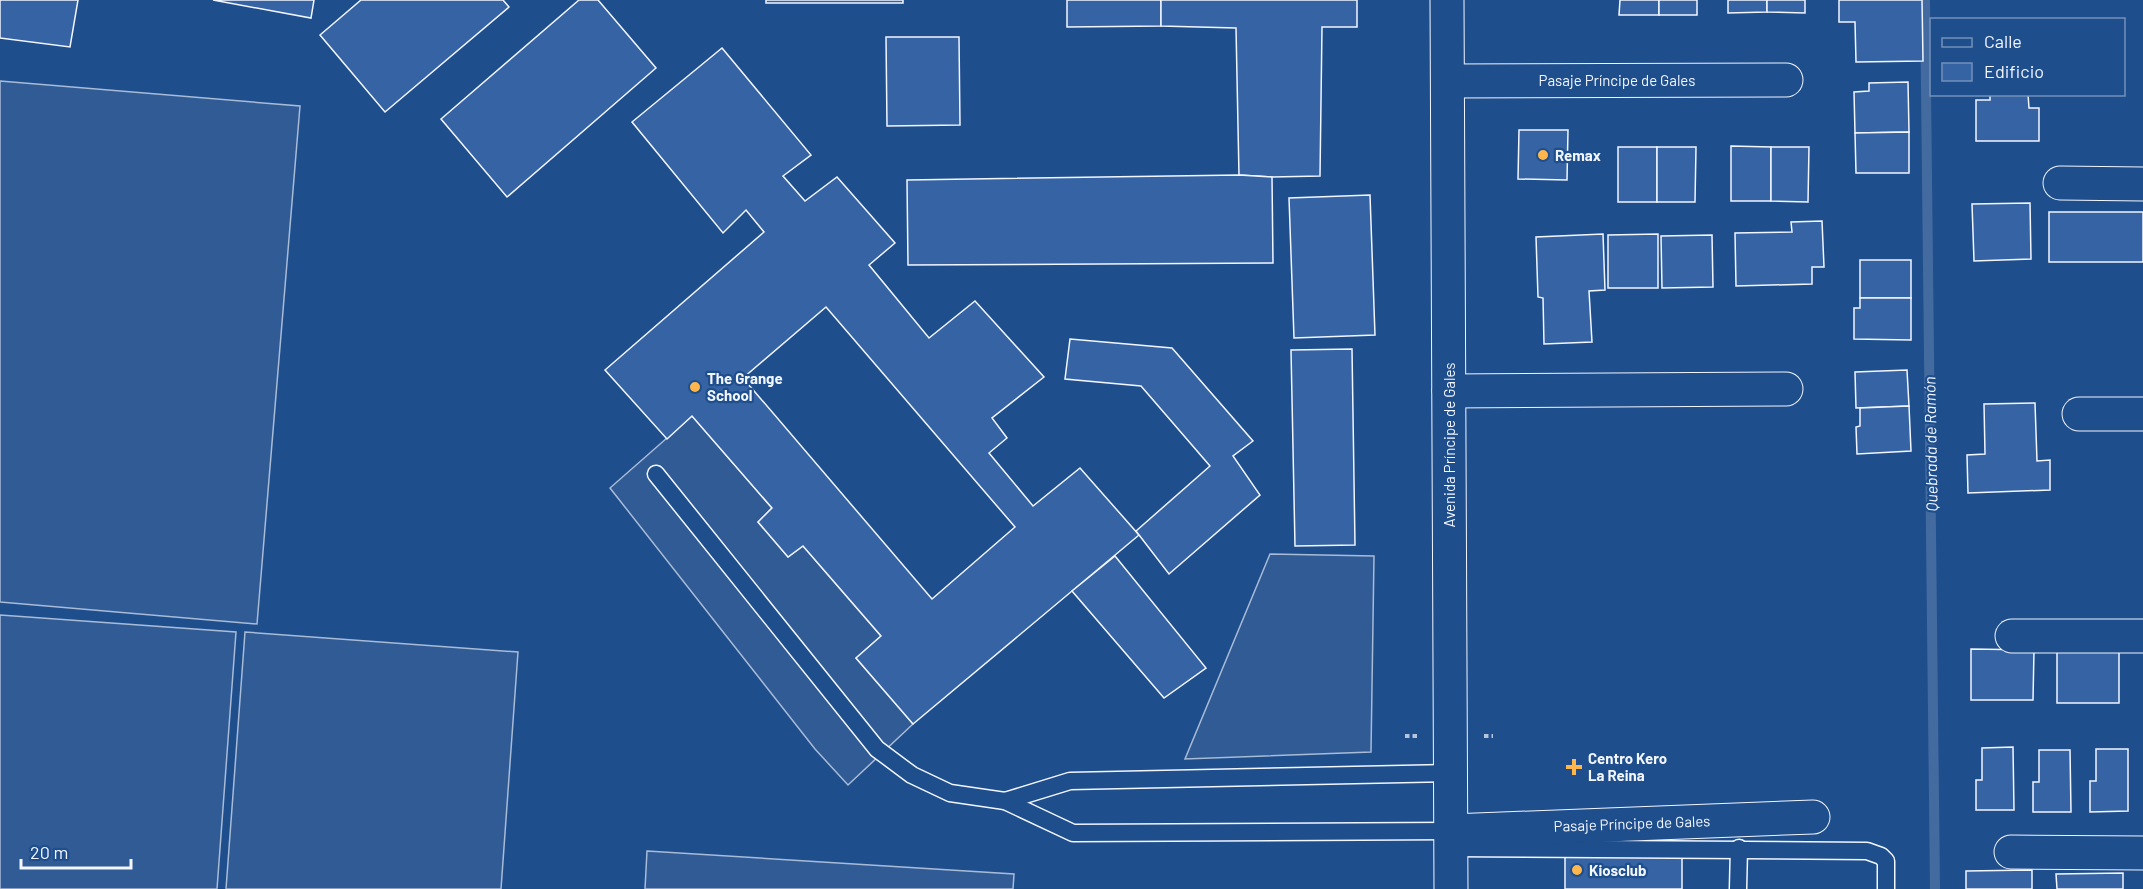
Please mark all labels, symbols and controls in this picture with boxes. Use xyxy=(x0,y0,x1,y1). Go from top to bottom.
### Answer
legend xyxy=(1930,18,2125,96)
text: Calle xyxy=(1984,30,2022,52)
text: Edificio xyxy=(1984,60,2044,82)
street label: Pasaje Príncipe de Gales xyxy=(1539,71,1695,89)
place label: Remax xyxy=(1555,146,1601,164)
marker: Remax xyxy=(1536,148,1550,162)
street label: Avenida Príncipe de Gales xyxy=(1440,362,1458,528)
place label: The Grange School xyxy=(707,369,783,404)
water label: Quebrada de Ramón xyxy=(1919,376,1941,512)
marker: The Grange School xyxy=(688,380,702,394)
place label: Centro Kero La Reina xyxy=(1588,749,1667,784)
marker: Centro Kero La Reina xyxy=(1565,758,1583,776)
street label: Pasaje Príncipe de Gales xyxy=(1553,811,1711,835)
scale bar xyxy=(21,832,130,870)
text: 20 m xyxy=(30,841,68,863)
place label: Kiosclub xyxy=(1589,861,1646,879)
marker: Kiosclub xyxy=(1570,863,1584,877)

